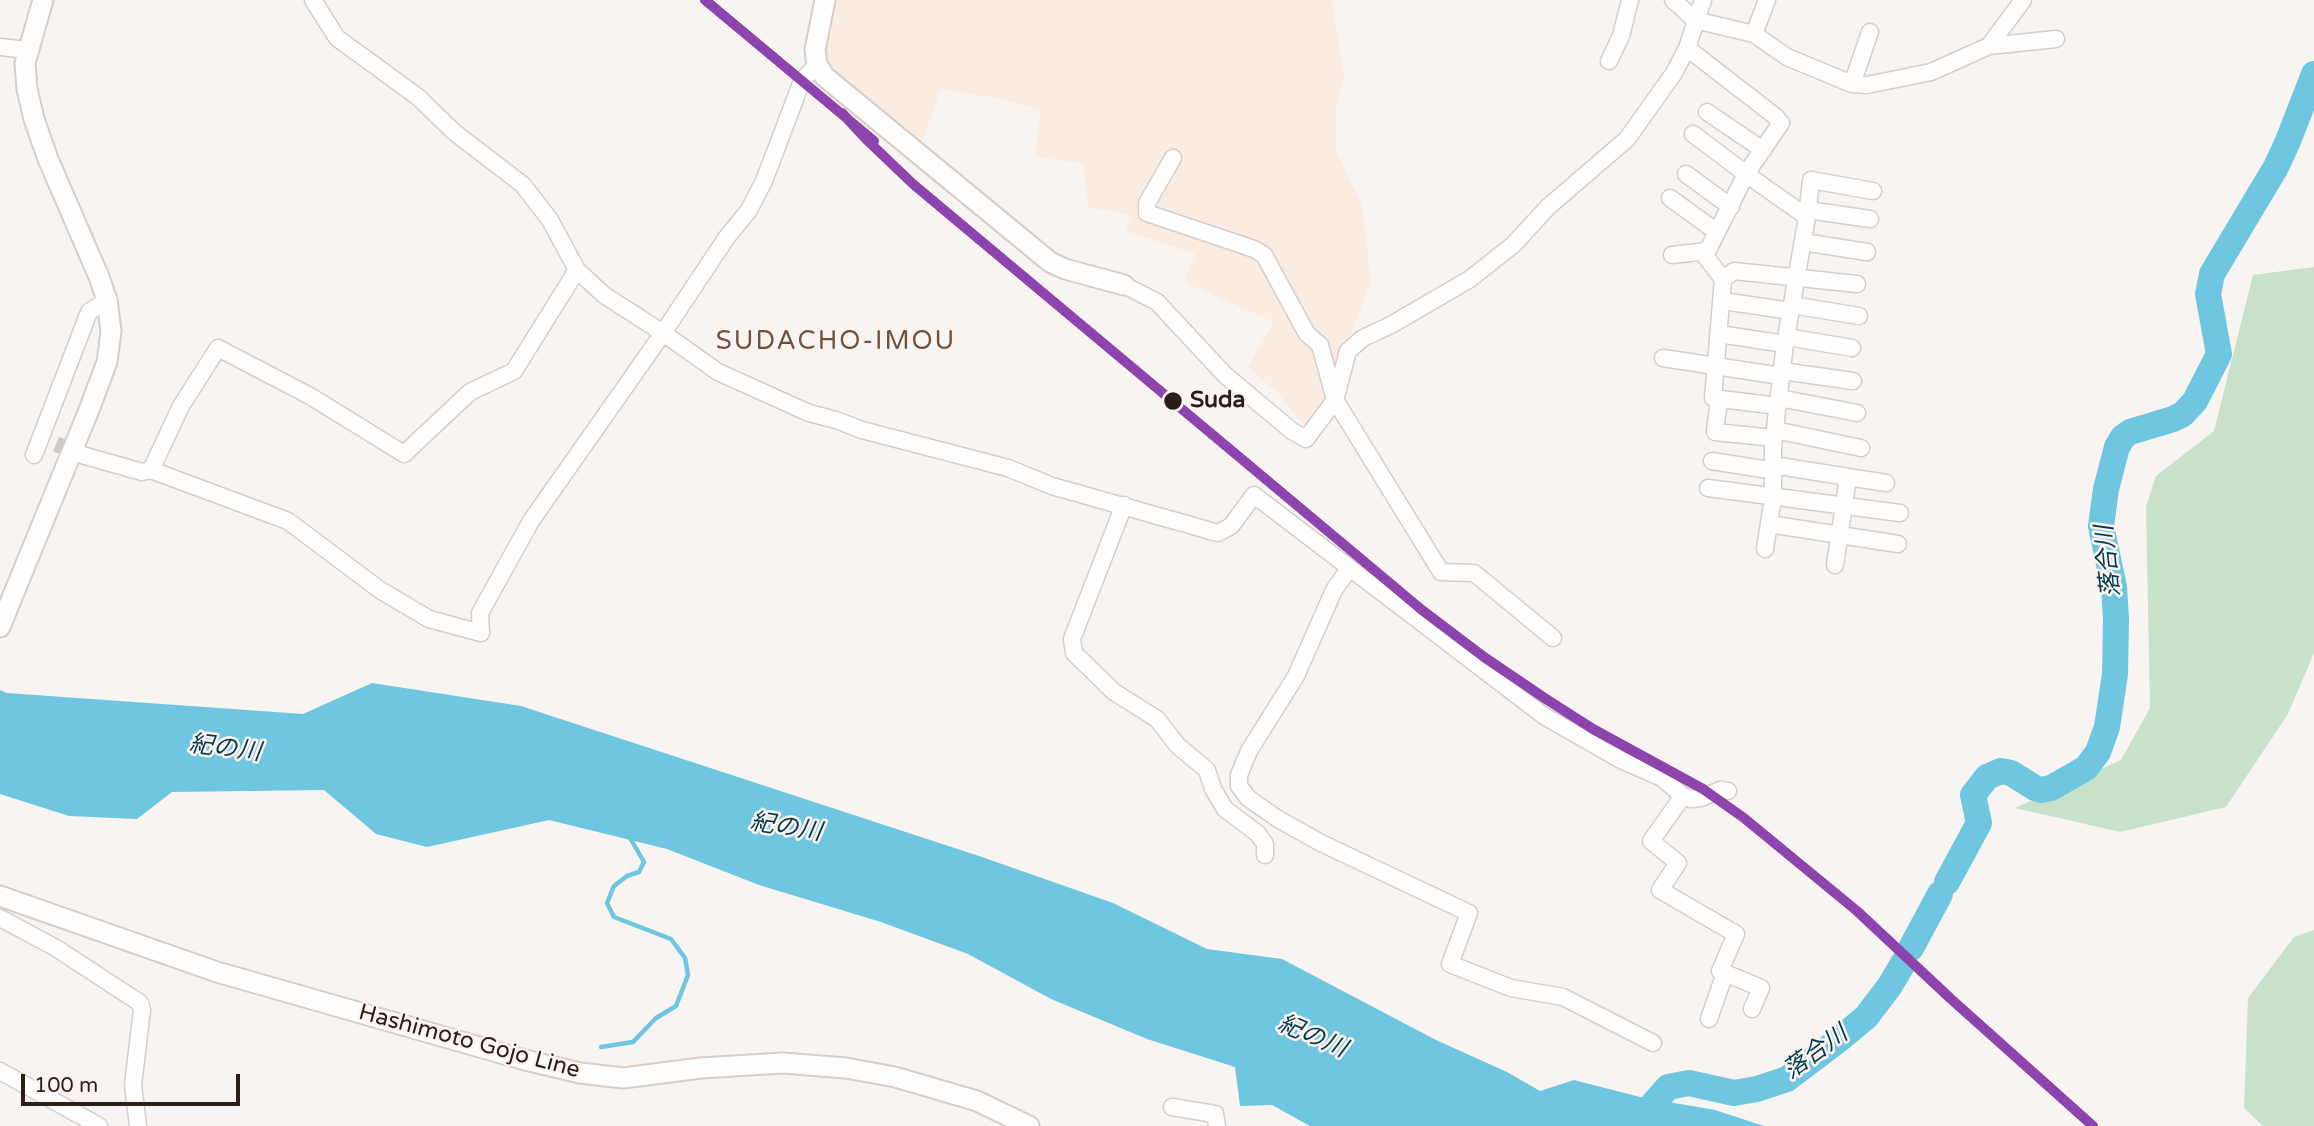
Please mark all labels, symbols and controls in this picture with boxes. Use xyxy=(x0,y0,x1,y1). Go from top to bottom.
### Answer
district label: SUDACHO-IMOU xyxy=(717,326,955,358)
place label: Suda xyxy=(1190,387,1245,415)
marker: Suda xyxy=(1162,390,1184,412)
water label: 落合川 xyxy=(2091,524,2127,598)
water label: 紀の川 xyxy=(188,730,262,768)
water label: 紀の川 xyxy=(748,808,824,848)
street label: Hashimoto Gojo Line xyxy=(355,999,583,1085)
water label: 紀の川 xyxy=(1273,1010,1351,1064)
water label: 落合川 xyxy=(1778,1020,1854,1086)
scale bar xyxy=(24,1060,243,1104)
text: 100 m xyxy=(34,1073,98,1098)

